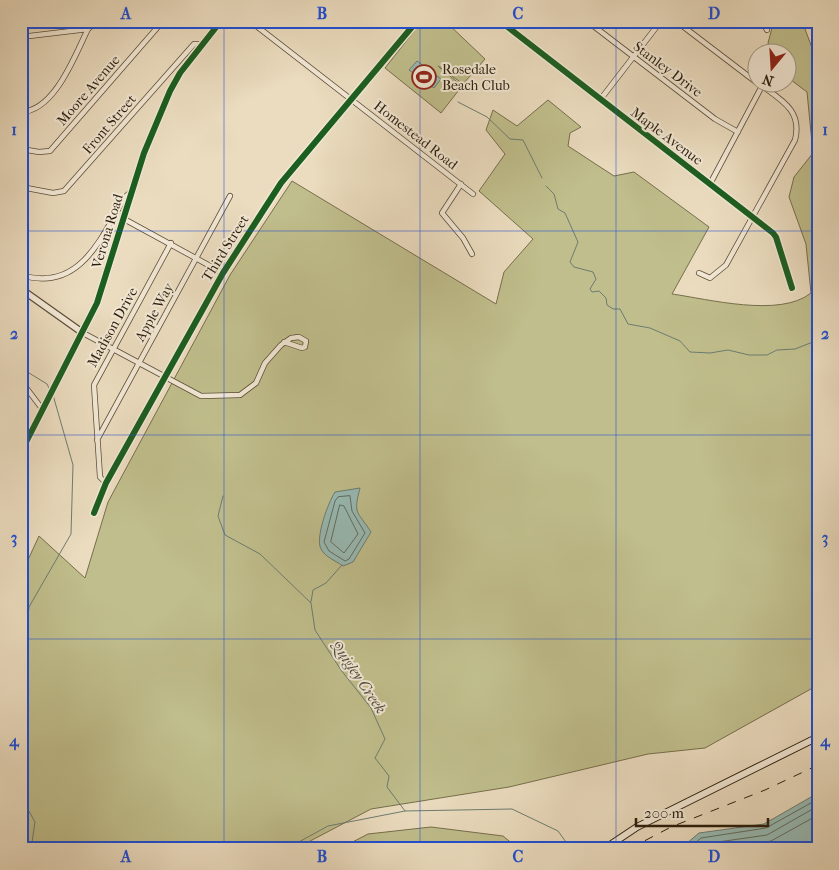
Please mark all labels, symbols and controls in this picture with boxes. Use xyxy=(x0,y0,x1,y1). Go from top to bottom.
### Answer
text: A xyxy=(120,4,132,23)
text: B xyxy=(317,4,327,23)
text: C xyxy=(513,4,524,23)
text: D xyxy=(708,4,720,23)
street label: Stanley Drive xyxy=(630,38,706,101)
north arrow xyxy=(746,42,796,92)
street label: Moore Avenue xyxy=(53,52,124,129)
place label: Rosedale Beach Club xyxy=(442,61,510,94)
sports icon: Rosedale Beach Club xyxy=(411,64,437,90)
text: N xyxy=(760,70,776,90)
street label: Front Street xyxy=(79,91,140,158)
street label: Homestead Road xyxy=(370,97,461,174)
street label: Maple Avenue xyxy=(627,104,706,169)
text: 1 xyxy=(11,120,17,139)
text: 1 xyxy=(822,120,828,139)
street label: Verona Road xyxy=(88,192,127,271)
street label: Third Street xyxy=(198,212,253,285)
street label: Apple Way xyxy=(131,280,178,345)
street label: Madison Drive xyxy=(84,284,141,370)
text: 2 xyxy=(10,324,18,343)
text: 2 xyxy=(821,324,829,343)
text: 3 xyxy=(11,528,17,548)
text: 3 xyxy=(822,528,828,548)
water label: Quigley Creek xyxy=(327,636,390,717)
text: 4 xyxy=(8,731,20,751)
text: 4 xyxy=(819,731,831,751)
scale bar xyxy=(636,795,769,827)
text: 200 m xyxy=(644,804,684,822)
text: A xyxy=(120,847,132,866)
text: B xyxy=(317,847,327,866)
text: C xyxy=(513,847,524,866)
text: D xyxy=(708,847,720,866)

